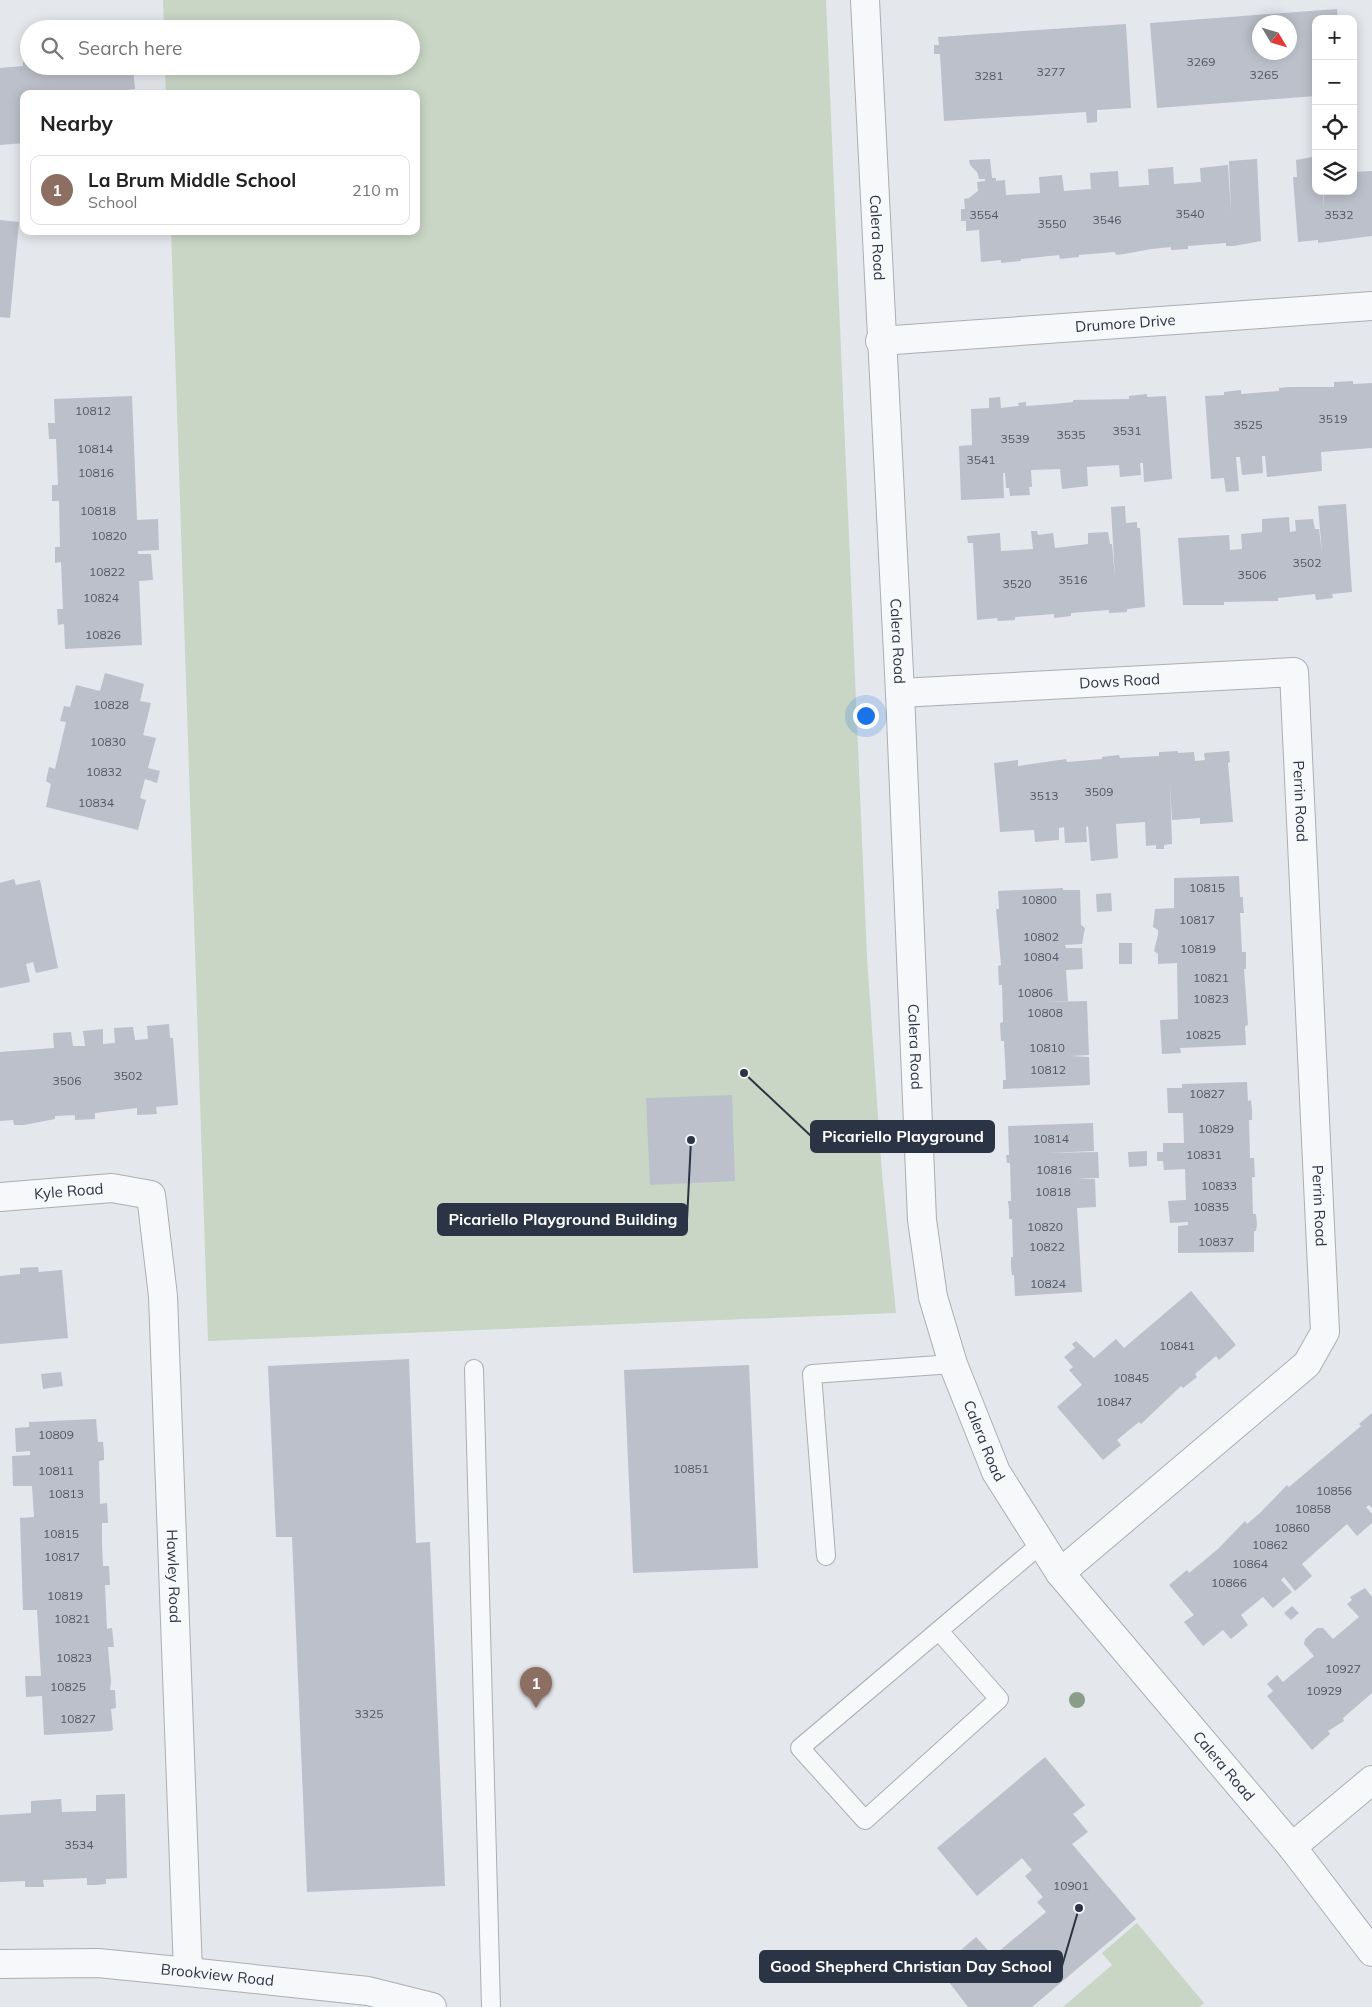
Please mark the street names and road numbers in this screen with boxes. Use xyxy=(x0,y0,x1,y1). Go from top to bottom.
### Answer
street label: Calera Road xyxy=(866,194,889,281)
street label: Drumore Drive xyxy=(1074,310,1176,336)
street label: Calera Road xyxy=(886,598,910,685)
street label: Dows Road xyxy=(1079,669,1161,692)
street label: Perrin Road xyxy=(1289,760,1312,842)
street label: Calera Road xyxy=(904,1003,927,1090)
street label: Perrin Road xyxy=(1308,1165,1331,1247)
street label: Kyle Road xyxy=(33,1179,104,1203)
street label: Calera Road xyxy=(959,1397,1010,1485)
street label: Hawley Road xyxy=(163,1529,185,1623)
street label: Calera Road xyxy=(1189,1727,1259,1805)
street label: Brookview Road xyxy=(160,1959,275,1990)

